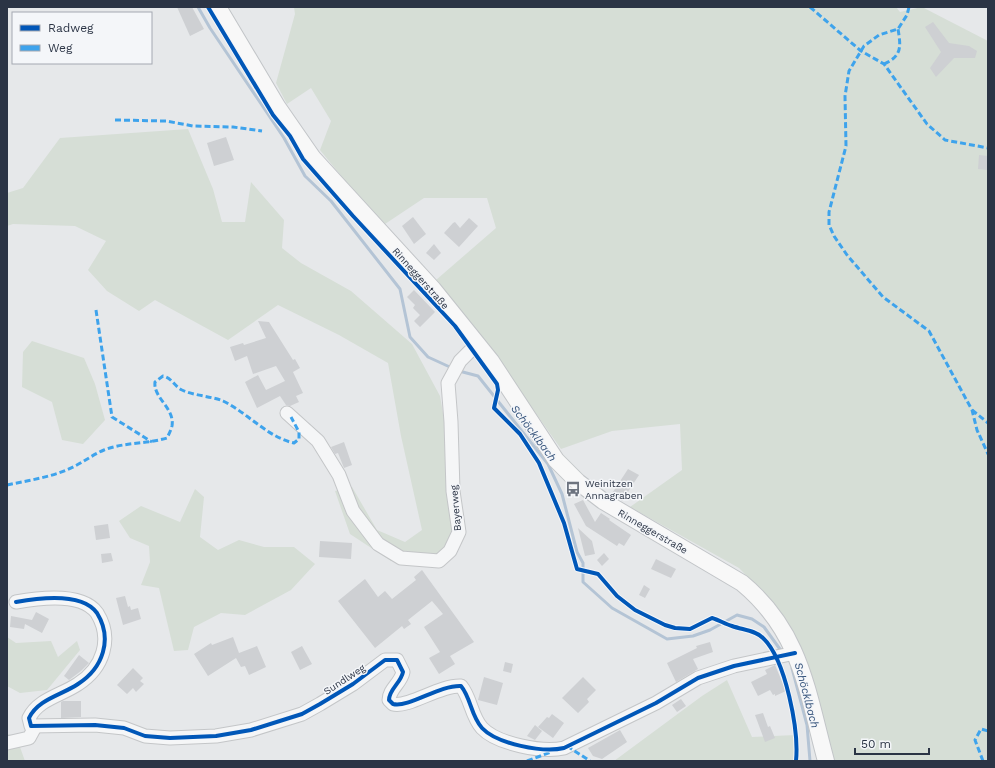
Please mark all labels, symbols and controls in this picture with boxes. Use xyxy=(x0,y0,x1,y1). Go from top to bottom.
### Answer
legend xyxy=(12,12,152,64)
text: Radweg xyxy=(48,21,94,35)
text: Weg xyxy=(48,41,73,55)
street label: Rinneggerstraße xyxy=(390,245,451,311)
water label: Schöcklbach xyxy=(508,403,559,464)
place label: Weinitzen Annagraben xyxy=(585,478,643,501)
bus stop icon: Weinitzen Annagraben xyxy=(564,480,582,498)
street label: Bayerweg xyxy=(448,484,463,531)
street label: Rinneggerstraße xyxy=(616,507,690,556)
water label: Schöcklbach xyxy=(792,661,822,729)
street label: Sundlweg xyxy=(321,662,368,697)
scale bar xyxy=(855,730,929,756)
text: 50 m xyxy=(861,737,891,751)

